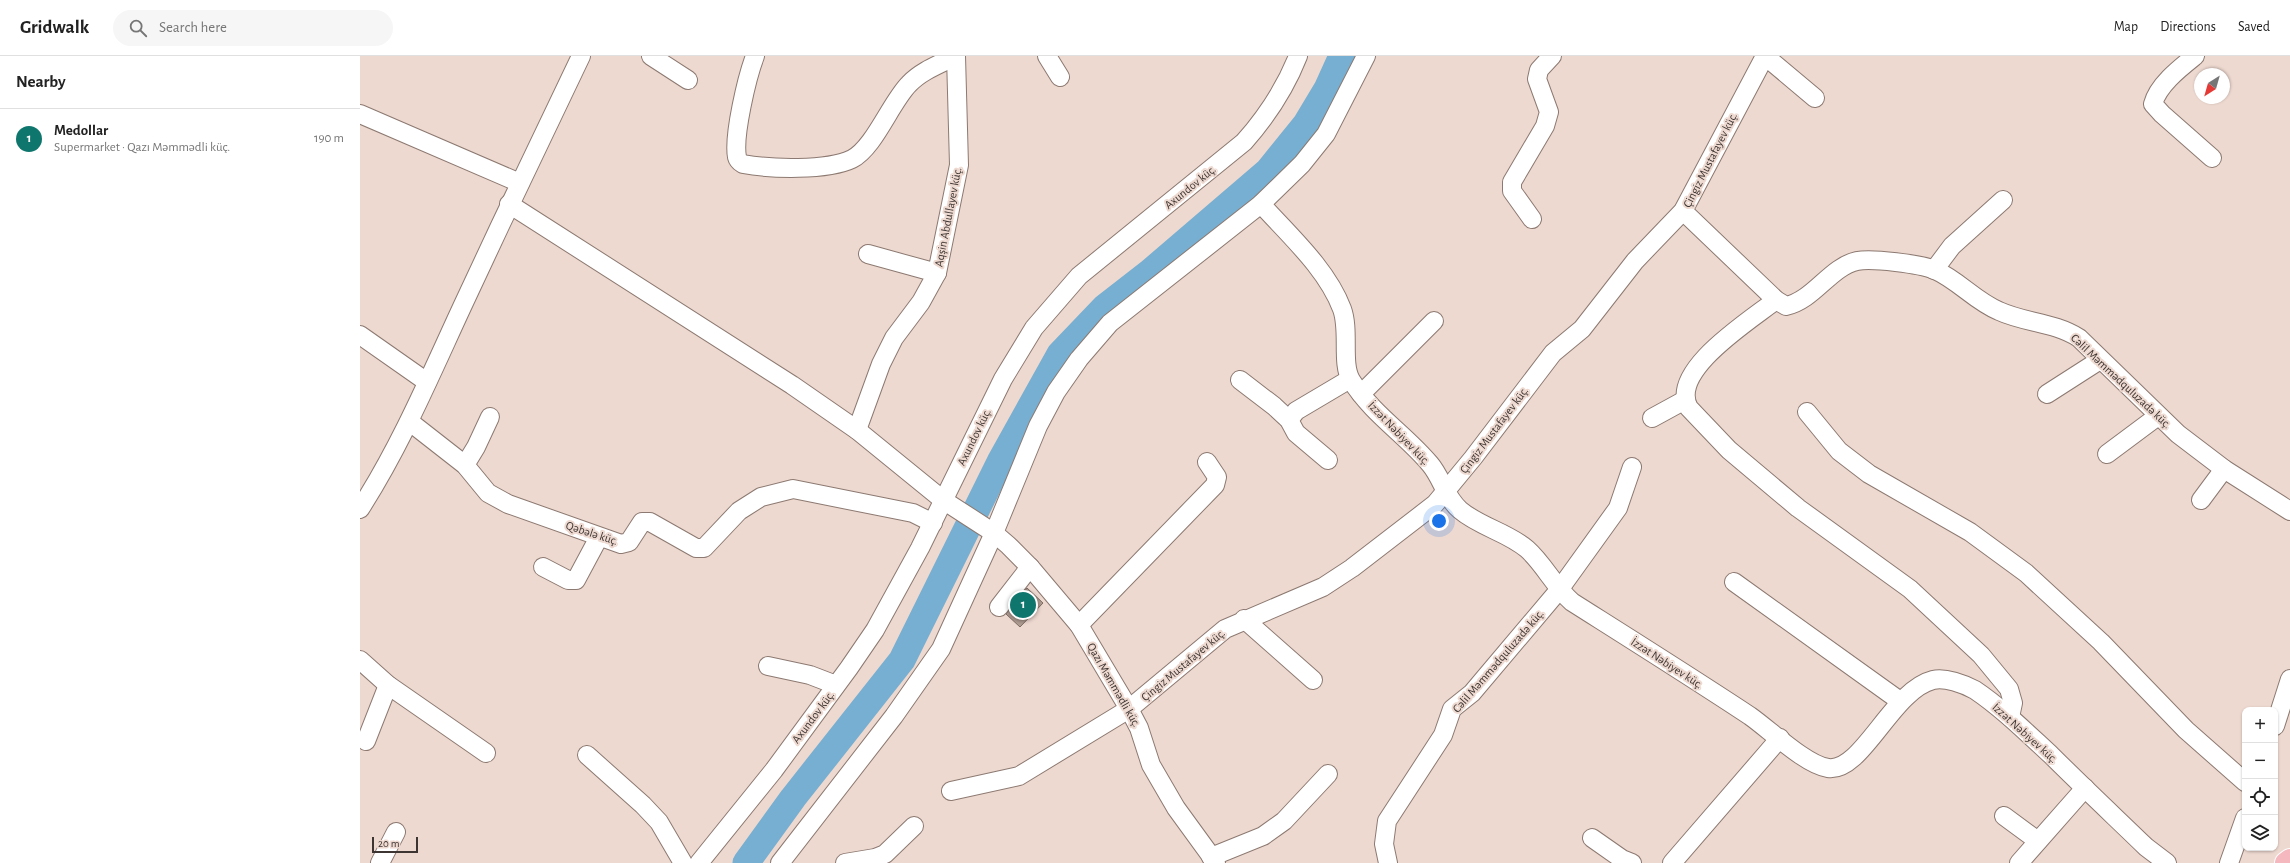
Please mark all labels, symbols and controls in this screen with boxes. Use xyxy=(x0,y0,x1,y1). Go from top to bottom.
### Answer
search box xyxy=(113,10,393,46)
icon: search xyxy=(127,17,149,39)
text: Gridwalk xyxy=(20,18,89,37)
text: Search here xyxy=(159,20,227,35)
text: Map xyxy=(2114,20,2138,34)
text: Directions xyxy=(2160,20,2216,34)
text: Saved xyxy=(2238,20,2270,34)
north arrow xyxy=(2194,68,2230,104)
text: Nearby xyxy=(16,73,66,90)
street label: Çingiz Mustafayev küç. xyxy=(1681,110,1740,210)
text: Medollar xyxy=(54,123,108,138)
text: 1 xyxy=(27,132,31,145)
text: 190 m xyxy=(314,132,344,145)
text: Supermarket · Qazı Məmmədli küç. xyxy=(54,141,230,154)
street label: Axundov küç. xyxy=(1162,163,1218,211)
street label: Aqşin Abdullayev küç. xyxy=(932,166,965,268)
street label: Cəlil Məmmədquluzadə küç. xyxy=(2069,332,2173,430)
street label: Çingiz Mustafayev küç. xyxy=(1458,384,1531,476)
street label: İzzət Nəbiyev küç. xyxy=(1365,398,1433,468)
street label: Axundov küç. xyxy=(955,407,993,467)
your location xyxy=(1429,511,1449,531)
street label: Qəbələ küç. xyxy=(564,519,620,548)
pin: 1 xyxy=(1010,590,1036,620)
street label: Cəlil Məmmədquluzadə küç. xyxy=(1450,607,1546,715)
street label: Çingiz Mustafayev küç. xyxy=(1139,627,1228,704)
street label: İzzət Nəbiyev küç. xyxy=(1628,634,1706,692)
street label: Qazı Məmmədli küç. xyxy=(1084,641,1143,730)
street label: Axundov küç. xyxy=(790,689,836,745)
street label: İzzət Nəbiyev küç. xyxy=(1989,700,2061,766)
map controls xyxy=(2242,707,2278,851)
button: + xyxy=(2242,707,2278,743)
button: − xyxy=(2242,743,2278,779)
button: locate xyxy=(2242,779,2278,815)
button: layers xyxy=(2242,815,2278,851)
scale bar xyxy=(372,835,418,854)
text: 20 m xyxy=(378,838,399,849)

